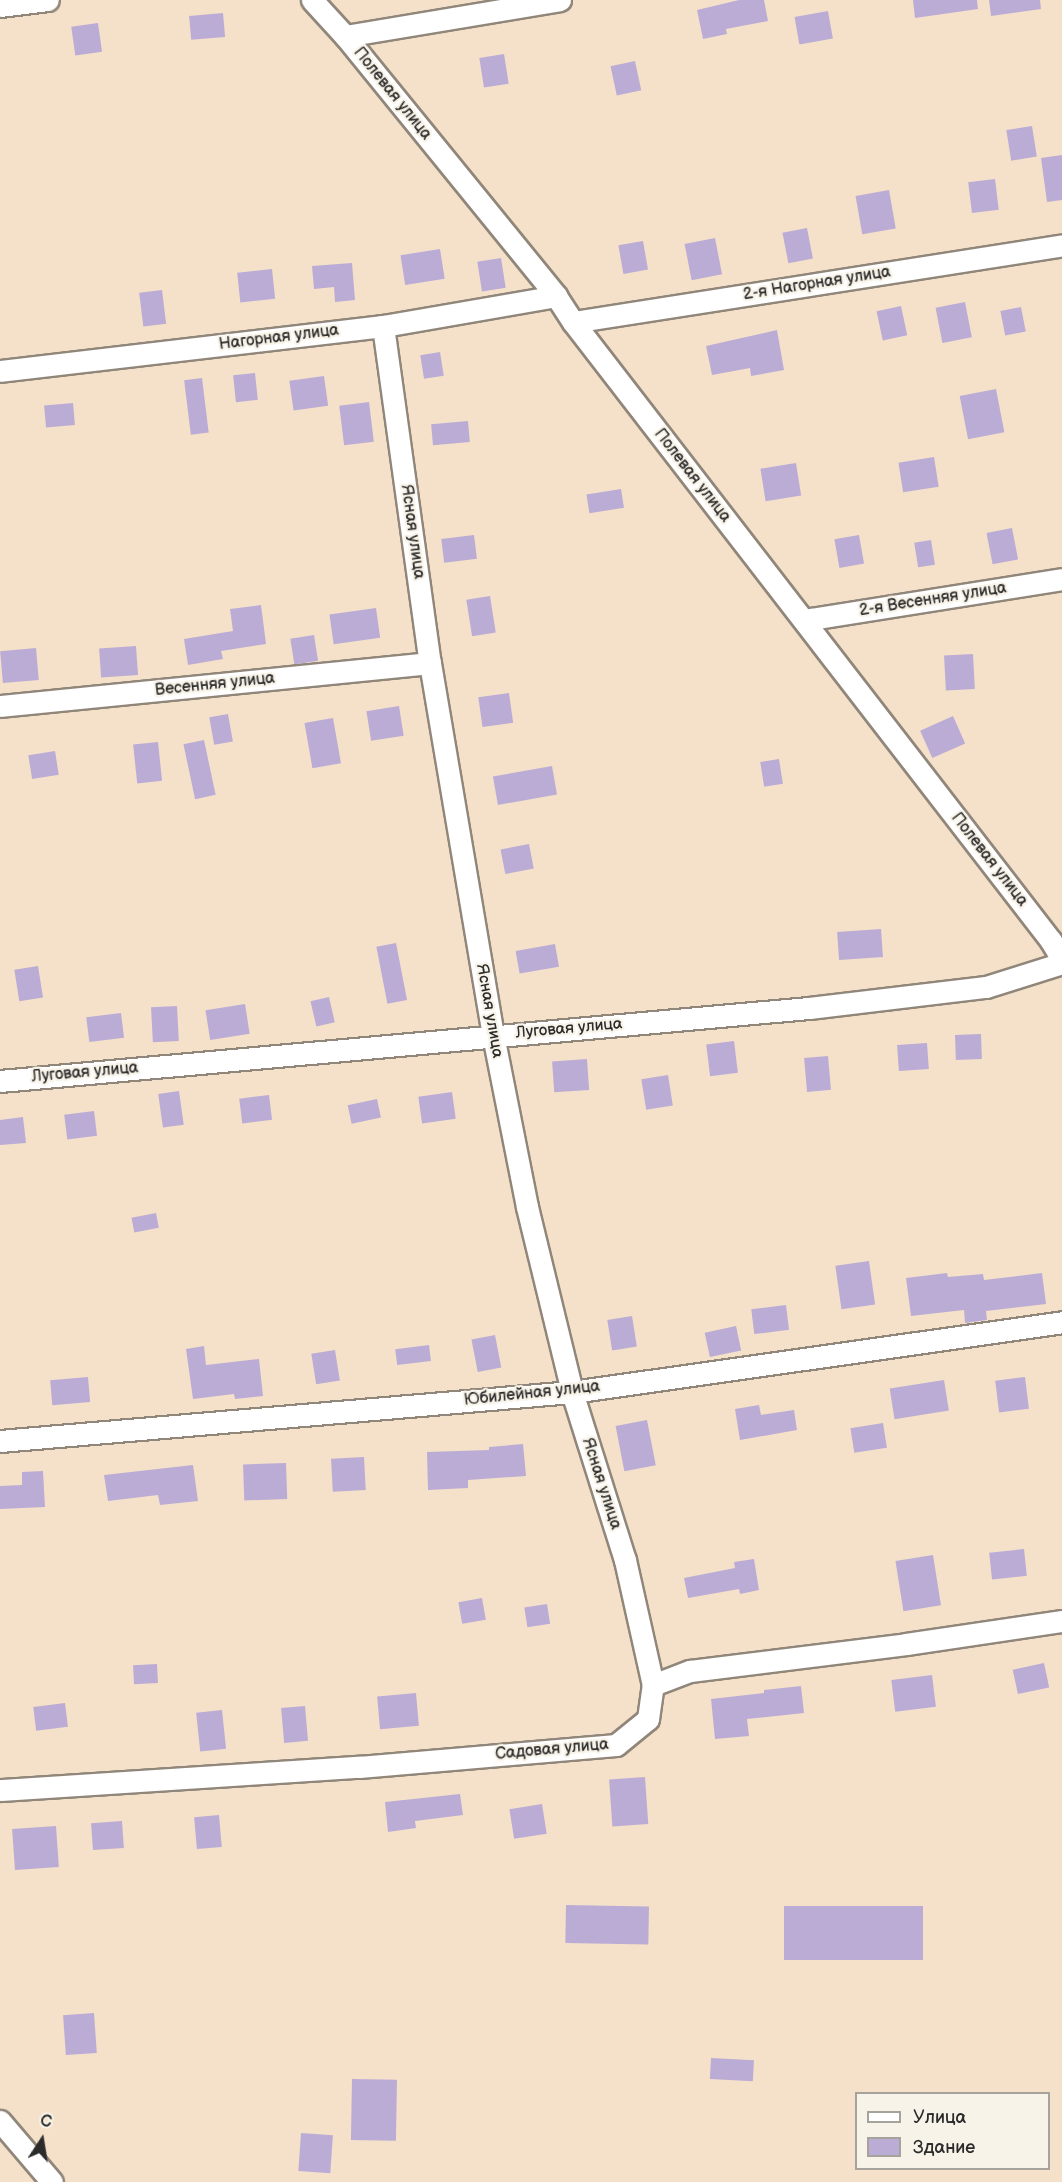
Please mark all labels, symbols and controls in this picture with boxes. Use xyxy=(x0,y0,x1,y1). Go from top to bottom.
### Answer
street label: Полевая улица xyxy=(349,44,435,144)
street label: 2-я Нагорная улица xyxy=(742,263,892,305)
street label: Нагорная улица xyxy=(218,321,340,355)
street label: Полевая улица xyxy=(650,425,734,527)
street label: Ясная улица xyxy=(396,484,428,580)
street label: 2-я Весенняя улица xyxy=(858,579,1008,621)
street label: Весенняя улица xyxy=(154,669,276,701)
street label: Полевая улица xyxy=(947,809,1031,911)
street label: Ясная улица xyxy=(471,963,507,1059)
street label: Луговая улица xyxy=(515,1015,623,1043)
street label: Луговая улица xyxy=(31,1059,139,1087)
street label: Юбилейная улица xyxy=(463,1377,601,1411)
street label: Ясная улица xyxy=(577,1436,625,1532)
street label: Садовая улица xyxy=(495,1735,609,1765)
legend xyxy=(855,2092,1050,2170)
text: Улица xyxy=(913,2107,966,2128)
north arrow xyxy=(12,2110,72,2170)
text: С xyxy=(38,2111,53,2132)
text: Здание xyxy=(913,2137,975,2158)

